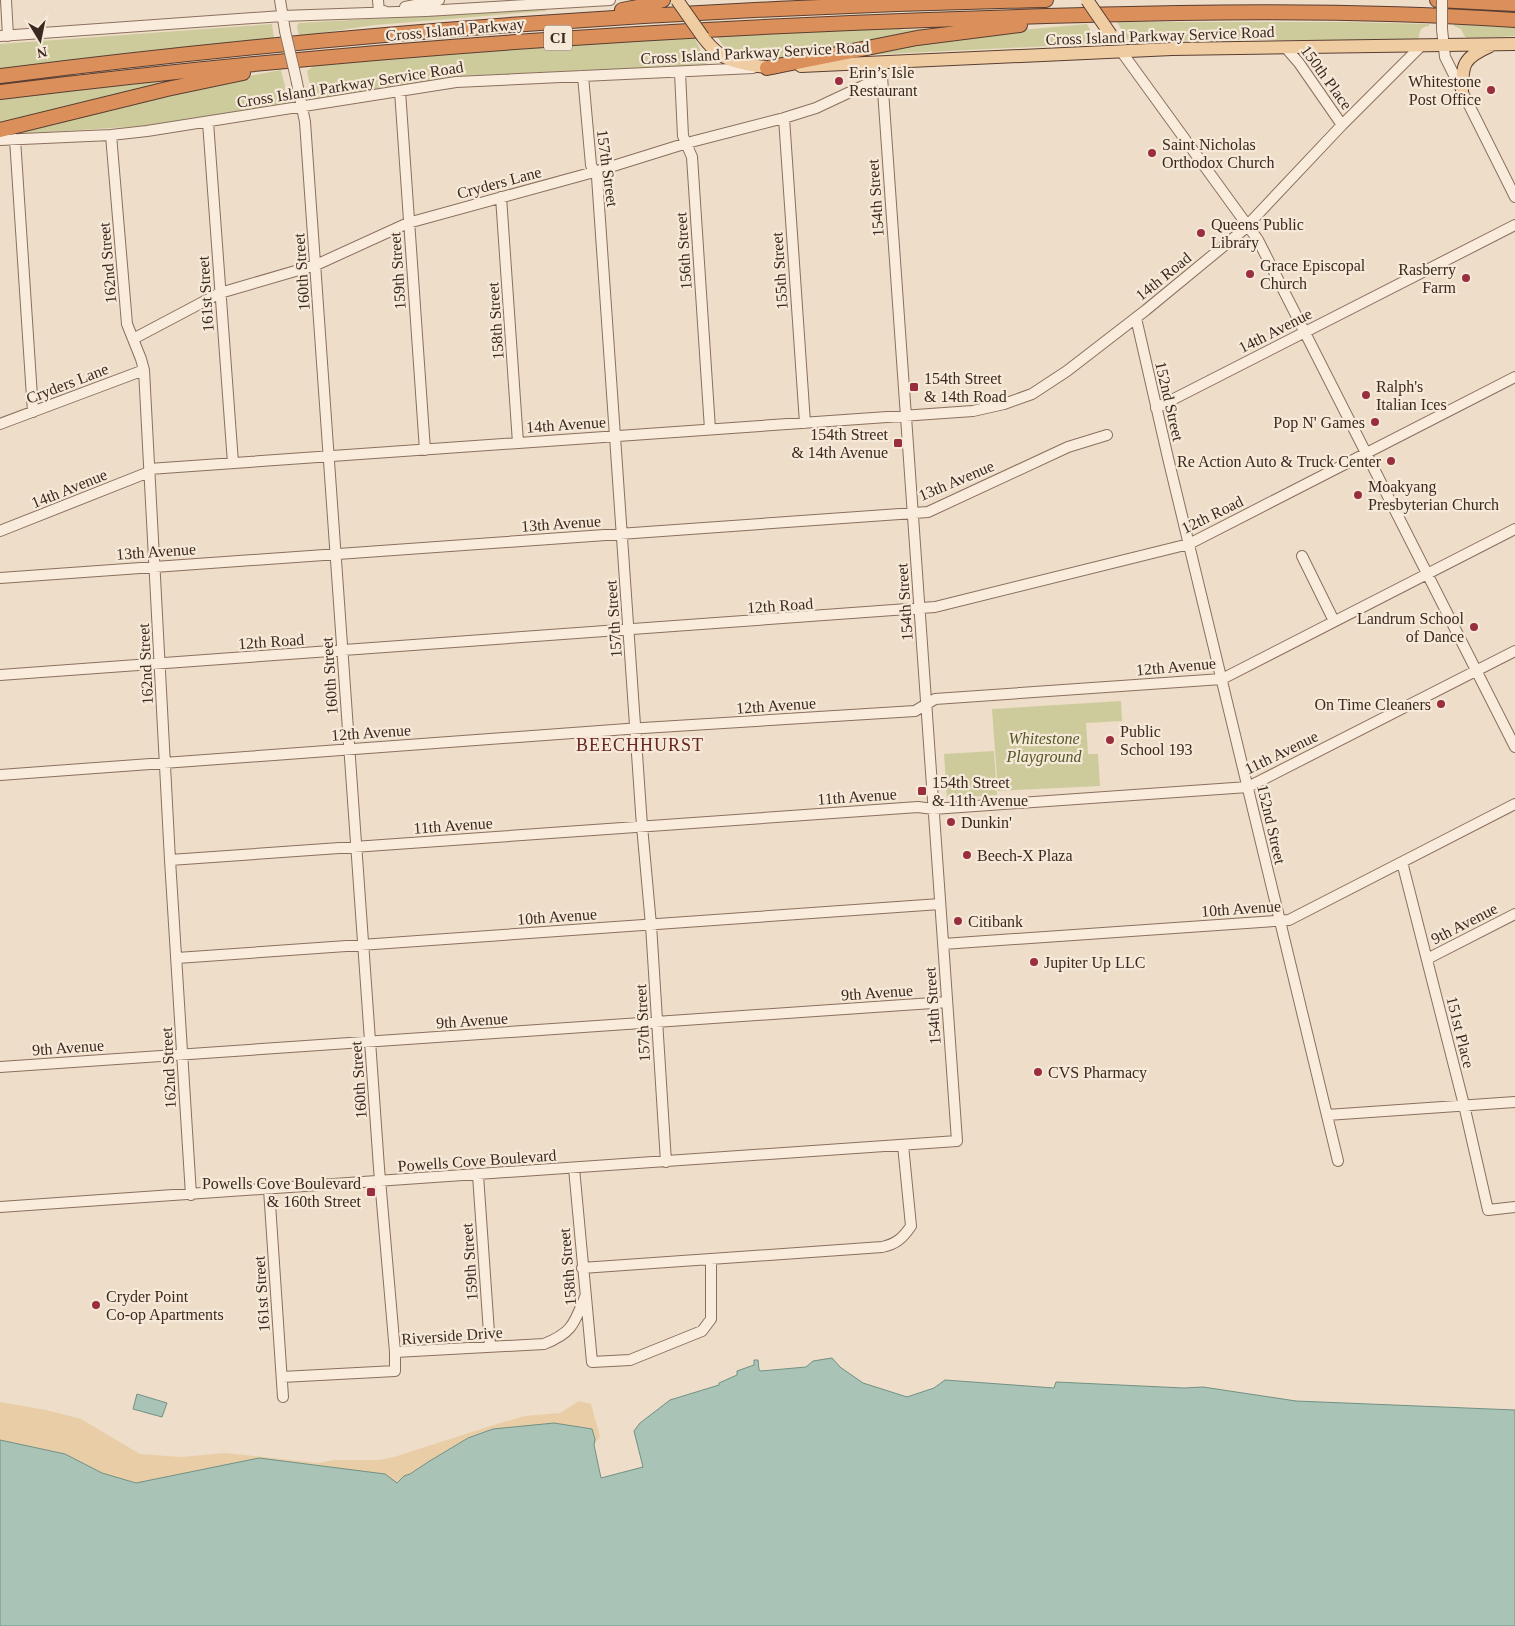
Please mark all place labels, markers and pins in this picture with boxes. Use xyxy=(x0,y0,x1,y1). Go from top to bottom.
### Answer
place label: Erin’s Isle Restaurant xyxy=(849,64,918,99)
place label: Whitestone Post Office xyxy=(1408,73,1481,108)
marker: Erin’s Isle Restaurant xyxy=(833,75,845,87)
marker: Whitestone Post Office xyxy=(1485,84,1497,96)
place label: Saint Nicholas Orthodox Church xyxy=(1162,136,1274,171)
marker: Saint Nicholas Orthodox Church xyxy=(1146,147,1158,159)
place label: Queens Public Library xyxy=(1211,216,1304,252)
marker: Queens Public Library xyxy=(1195,227,1207,239)
place label: Grace Episcopal Church xyxy=(1260,257,1366,292)
place label: Rasberry Farm xyxy=(1398,261,1457,296)
marker: Grace Episcopal Church xyxy=(1244,268,1256,280)
marker: Rasberry Farm xyxy=(1460,272,1472,284)
place label: 154th Street & 14th Road xyxy=(924,370,1007,405)
place label: Ralph's Italian Ices xyxy=(1376,378,1447,413)
marker: 154th Street & 14th Road xyxy=(908,381,920,393)
marker: Ralph's Italian Ices xyxy=(1360,389,1372,401)
place label: Pop N' Games xyxy=(1273,414,1365,432)
marker: Pop N' Games xyxy=(1369,416,1381,428)
place label: 154th Street & 14th Avenue xyxy=(791,426,889,461)
marker: 154th Street & 14th Avenue xyxy=(892,437,904,449)
place label: Re Action Auto & Truck Center xyxy=(1177,453,1382,470)
marker: Re Action Auto & Truck Center xyxy=(1385,455,1397,467)
place label: Moakyang Presbyterian Church xyxy=(1368,478,1499,514)
marker: Moakyang Presbyterian Church xyxy=(1352,489,1364,501)
place label: Landrum School of Dance xyxy=(1357,610,1465,645)
marker: Landrum School of Dance xyxy=(1468,621,1480,633)
place label: On Time Cleaners xyxy=(1315,696,1431,713)
marker: On Time Cleaners xyxy=(1435,698,1447,710)
place label: Public School 193 xyxy=(1120,723,1192,758)
marker: Public School 193 xyxy=(1104,734,1116,746)
place label: 154th Street & 11th Avenue xyxy=(932,774,1028,809)
marker: 154th Street & 11th Avenue xyxy=(916,785,928,797)
place label: Dunkin' xyxy=(961,814,1012,831)
marker: Dunkin' xyxy=(945,816,957,828)
place label: Beech-X Plaza xyxy=(977,847,1073,864)
marker: Beech-X Plaza xyxy=(961,849,973,861)
place label: Citibank xyxy=(968,913,1023,930)
marker: Citibank xyxy=(952,915,964,927)
place label: Jupiter Up LLC xyxy=(1044,954,1145,972)
marker: Jupiter Up LLC xyxy=(1028,956,1040,968)
place label: CVS Pharmacy xyxy=(1048,1064,1147,1082)
marker: CVS Pharmacy xyxy=(1032,1066,1044,1078)
place label: Powells Cove Boulevard & 160th Street xyxy=(202,1175,362,1210)
marker: Powells Cove Boulevard & 160th Street xyxy=(365,1186,377,1198)
place label: Cryder Point Co-op Apartments xyxy=(106,1288,224,1324)
marker: Cryder Point Co-op Apartments xyxy=(90,1299,102,1311)

